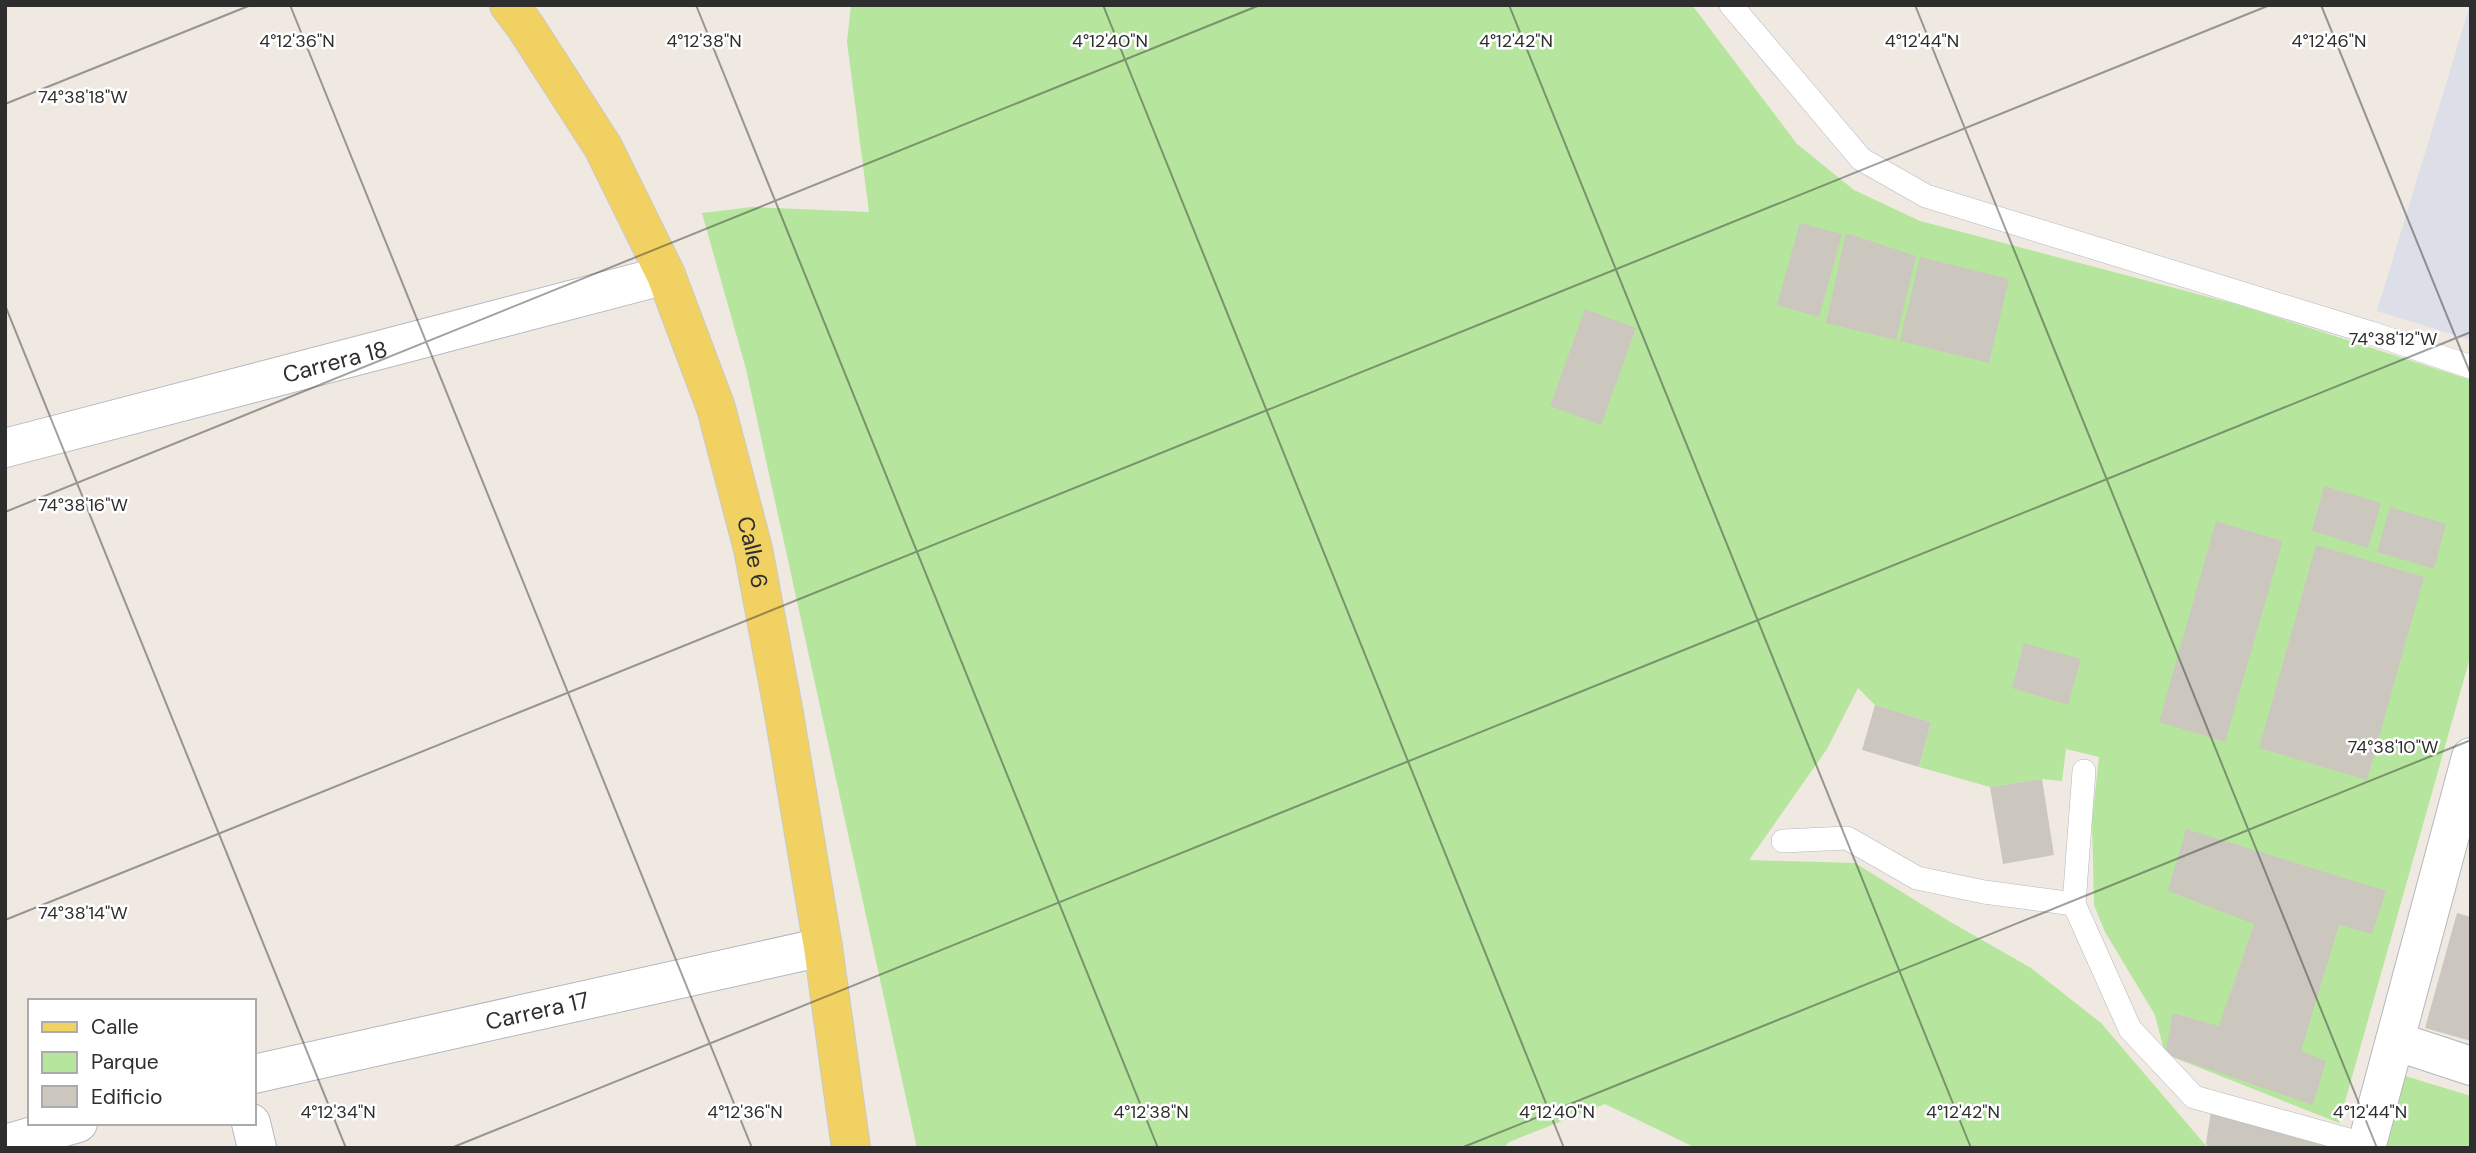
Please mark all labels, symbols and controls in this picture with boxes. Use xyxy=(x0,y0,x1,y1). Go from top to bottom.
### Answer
text: 4°12'36"N xyxy=(259,29,335,53)
text: 4°12'38"N xyxy=(666,29,742,53)
text: 4°12'40"N xyxy=(1072,29,1148,53)
text: 4°12'42"N xyxy=(1479,29,1553,53)
text: 4°12'44"N xyxy=(1885,29,1959,53)
text: 4°12'46"N xyxy=(2292,29,2366,53)
text: 74°38'18"W xyxy=(38,85,128,109)
text: 74°38'12"W xyxy=(2349,327,2437,351)
street label: Carrera 18 xyxy=(279,334,390,390)
text: 74°38'16"W xyxy=(38,493,128,517)
street label: Calle 6 xyxy=(730,513,775,591)
text: 74°38'10"W xyxy=(2348,735,2438,759)
text: 74°38'14"W xyxy=(38,901,128,925)
street label: Carrera 17 xyxy=(482,985,592,1037)
legend xyxy=(28,999,256,1125)
text: Calle xyxy=(91,1013,139,1041)
text: Parque xyxy=(91,1048,159,1076)
text: Edificio xyxy=(91,1083,162,1111)
text: 4°12'34"N xyxy=(300,1100,376,1124)
text: 4°12'36"N xyxy=(707,1100,783,1124)
text: 4°12'38"N xyxy=(1113,1100,1189,1124)
text: 4°12'40"N xyxy=(1519,1100,1595,1124)
text: 4°12'42"N xyxy=(1926,1100,2000,1124)
text: 4°12'44"N xyxy=(2333,1100,2407,1124)

